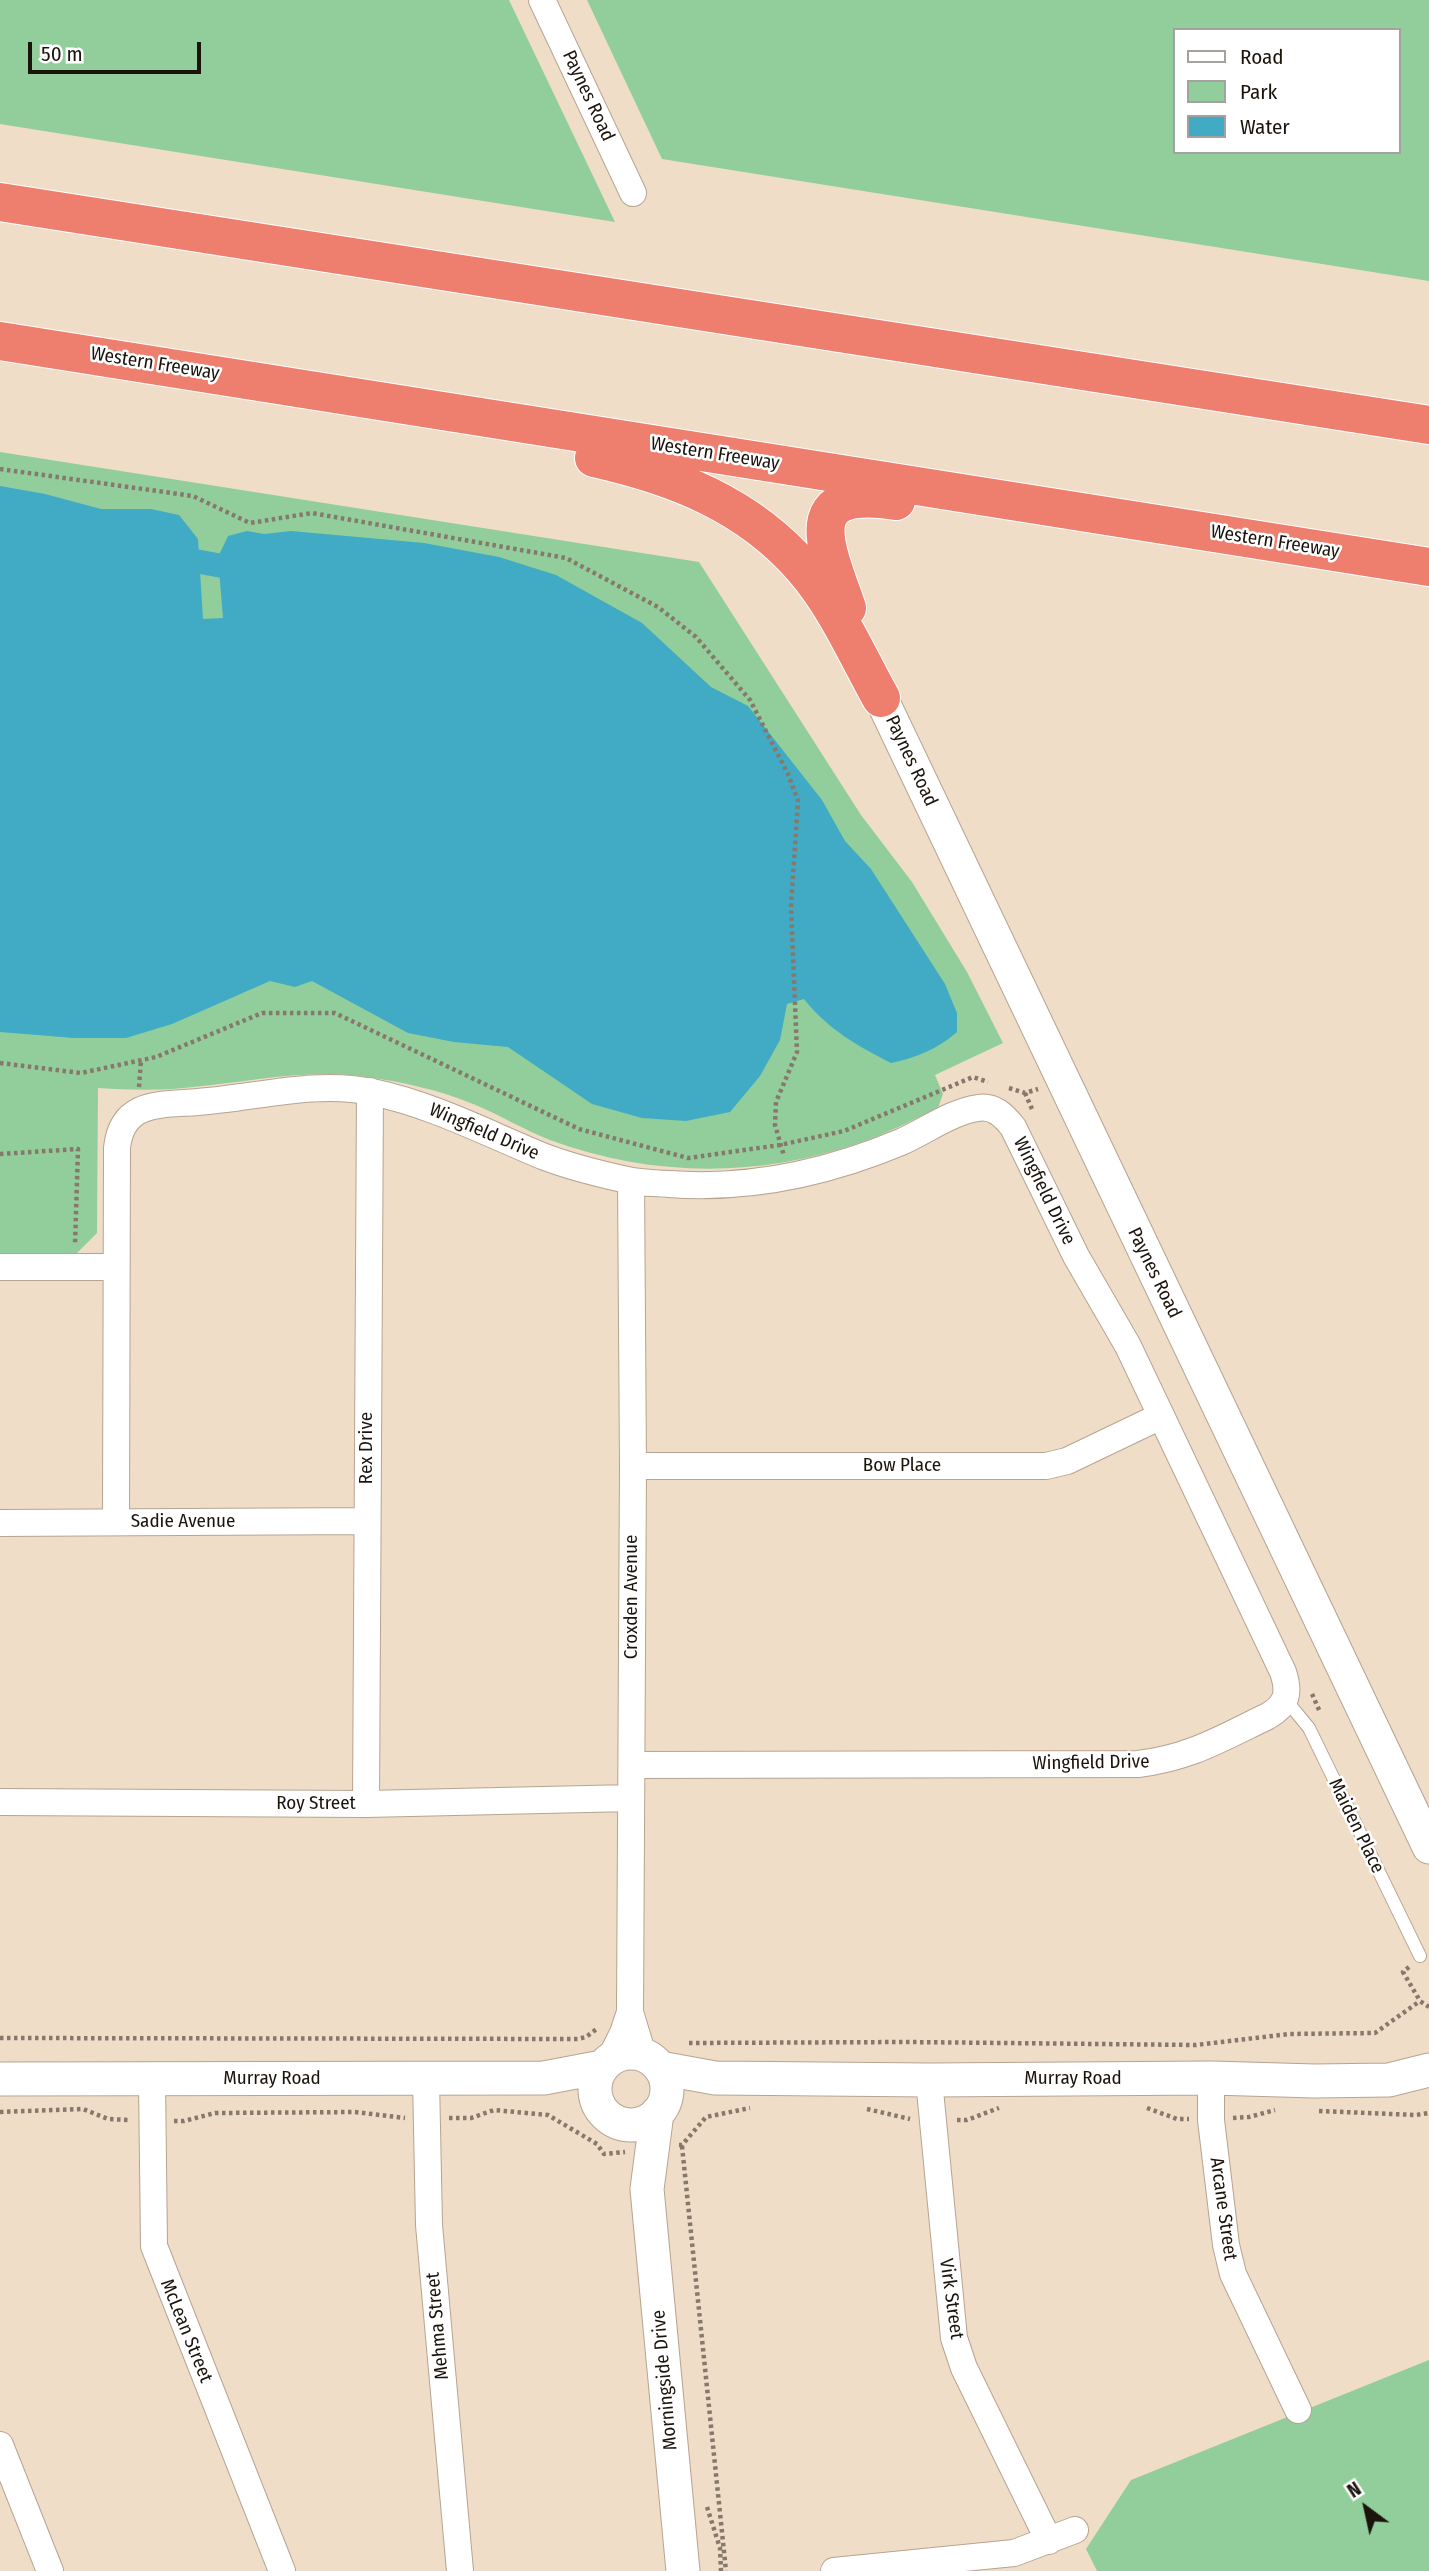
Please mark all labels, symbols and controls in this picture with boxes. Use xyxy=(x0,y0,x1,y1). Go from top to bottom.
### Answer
scale bar xyxy=(32,28,205,72)
legend xyxy=(1174,28,1401,154)
text: 50 m xyxy=(41,41,83,67)
text: Road xyxy=(1240,44,1284,70)
street label: Paynes Road xyxy=(557,47,619,145)
text: Park xyxy=(1240,79,1277,105)
text: Water xyxy=(1240,114,1290,140)
street label: Western Freeway xyxy=(89,343,221,385)
street label: Western Freeway xyxy=(649,433,781,475)
street label: Western Freeway xyxy=(1209,521,1341,563)
street label: Paynes Road xyxy=(880,712,942,810)
street label: Wingfield Drive xyxy=(426,1099,542,1165)
street label: Wingfield Drive xyxy=(1008,1133,1080,1249)
street label: Paynes Road xyxy=(1122,1224,1186,1322)
street label: Rex Drive xyxy=(356,1412,378,1484)
street label: Bow Place xyxy=(863,1455,941,1477)
street label: Sadie Avenue xyxy=(131,1511,235,1533)
street label: Croxden Avenue xyxy=(621,1535,643,1659)
street label: Wingfield Drive xyxy=(1032,1751,1150,1775)
street label: Maiden Place xyxy=(1323,1775,1389,1877)
street label: Roy Street xyxy=(276,1793,356,1815)
street label: Murray Road xyxy=(223,2068,321,2090)
street label: Murray Road xyxy=(1024,2068,1122,2090)
street label: Arcane Street xyxy=(1204,2156,1242,2262)
street label: Virk Street xyxy=(934,2257,968,2341)
street label: Mehma Street xyxy=(422,2271,454,2381)
street label: McLean Street xyxy=(155,2276,217,2386)
street label: Morningside Drive xyxy=(648,2309,682,2451)
north arrow xyxy=(1331,2473,1401,2543)
text: N xyxy=(1343,2477,1365,2503)

